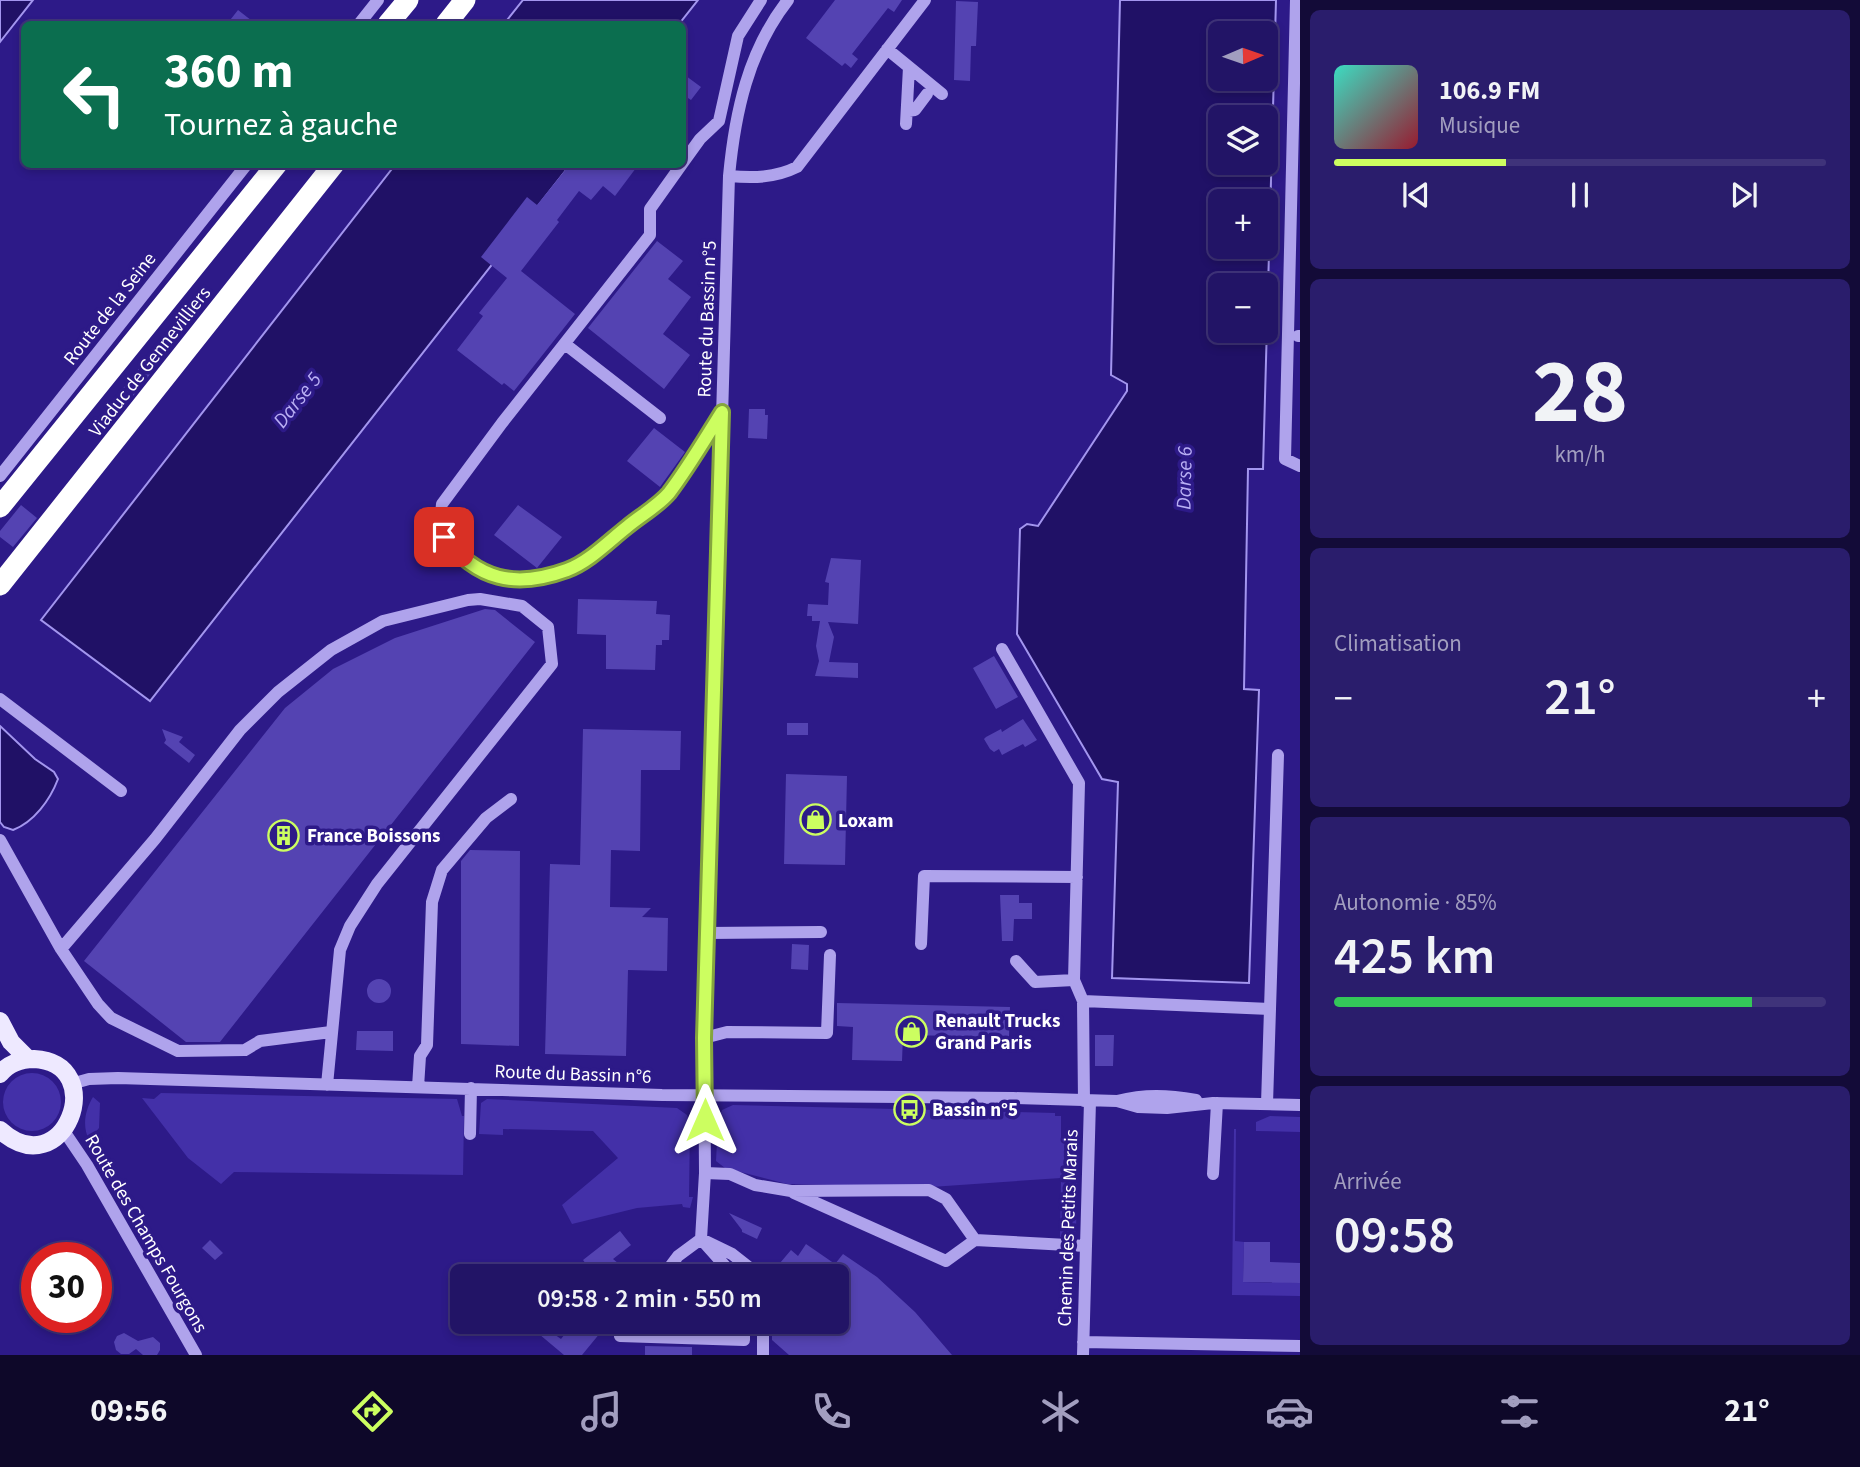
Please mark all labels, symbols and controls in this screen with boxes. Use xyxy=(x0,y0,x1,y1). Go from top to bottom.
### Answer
north arrow xyxy=(1208,21,1278,91)
map controls xyxy=(1208,21,1278,343)
text: 360 m xyxy=(164,37,293,107)
icon: left xyxy=(49,49,140,140)
text: 106.9 FM xyxy=(1439,72,1540,109)
text: Tournez à gauche xyxy=(164,102,398,148)
button: layers xyxy=(1208,105,1278,175)
text: Musique xyxy=(1439,109,1520,142)
icon: previous xyxy=(1397,176,1435,214)
icon: pause xyxy=(1561,176,1599,214)
icon: next xyxy=(1725,176,1763,214)
button: + xyxy=(1208,189,1278,259)
street label: Route du Bassin n°5 xyxy=(691,240,724,398)
street label: Route de la Seine xyxy=(57,247,163,371)
button: − xyxy=(1208,273,1278,343)
street label: Viaduc de Gennevilliers xyxy=(83,281,218,443)
text: 28 xyxy=(1532,328,1628,457)
water label: Darse 5 xyxy=(266,366,328,434)
text: km/h xyxy=(1554,438,1606,471)
water label: Darse 6 xyxy=(1168,445,1200,510)
pin xyxy=(414,507,474,567)
icon: arrive xyxy=(425,518,463,556)
text: Climatisation xyxy=(1334,627,1462,660)
text: 21° xyxy=(1544,661,1616,735)
text: − xyxy=(1334,672,1353,726)
text: + xyxy=(1807,672,1826,726)
shop icon: Loxam xyxy=(798,803,832,837)
place label: Loxam xyxy=(838,808,894,835)
building icon: France Boissons xyxy=(267,818,301,852)
place label: France Boissons xyxy=(307,823,440,850)
text: Autonomie · 85% xyxy=(1334,886,1497,919)
text: 425 km xyxy=(1334,920,1495,994)
place label: Renault Trucks Grand Paris xyxy=(935,1008,1060,1057)
shop icon: Renault Trucks Grand Paris xyxy=(895,1014,929,1048)
street label: Route du Bassin n°6 xyxy=(494,1058,652,1091)
position arrow xyxy=(668,1083,742,1157)
bus stop icon: Bassin n°5 xyxy=(892,1092,926,1126)
place label: Bassin n°5 xyxy=(932,1097,1018,1124)
street label: Route des Champs Fourgons xyxy=(78,1129,214,1338)
street label: Chemin des Petits Marais xyxy=(1052,1129,1085,1327)
text: Arrivée xyxy=(1334,1165,1402,1198)
text: 09:58 xyxy=(1334,1199,1455,1273)
speed limit sign: 30 xyxy=(21,1242,112,1333)
text: 09:58 · 2 min · 550 m xyxy=(537,1280,762,1317)
icon: directions xyxy=(348,1387,397,1436)
icon: music xyxy=(577,1387,626,1436)
icon: phone xyxy=(807,1387,856,1436)
icon: climate xyxy=(1036,1387,1085,1436)
icon: car xyxy=(1265,1387,1314,1436)
icon: filters xyxy=(1495,1387,1544,1436)
text: 09:56 xyxy=(90,1388,167,1434)
text: 21° xyxy=(1724,1388,1770,1434)

